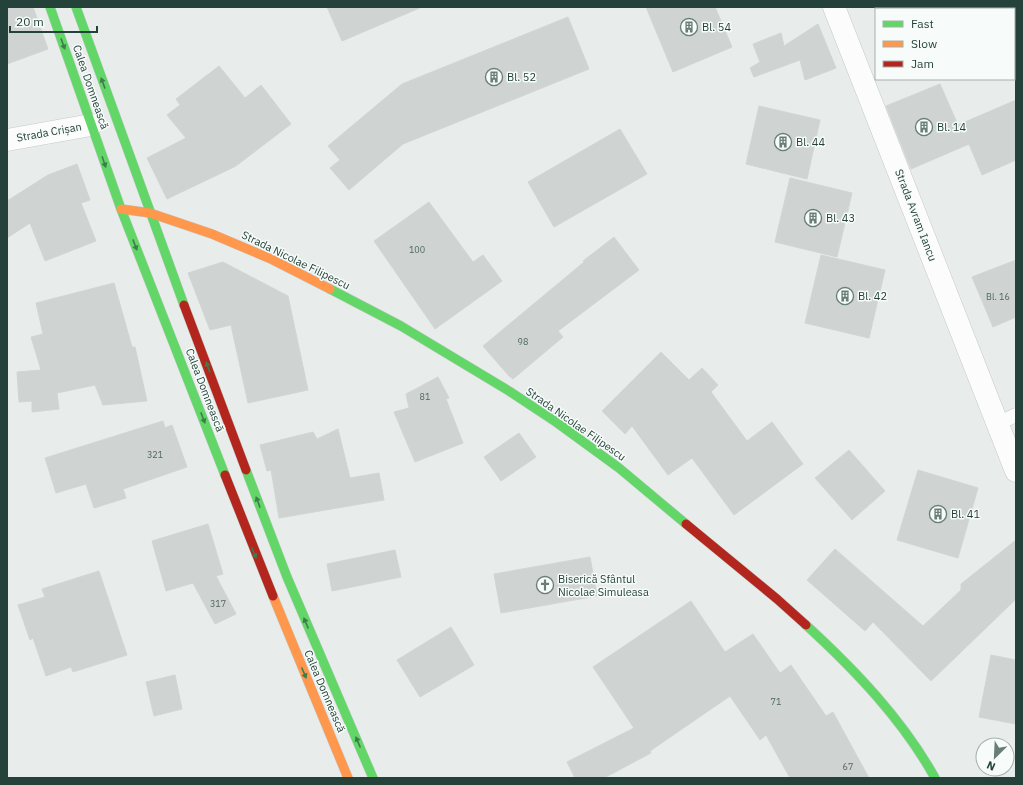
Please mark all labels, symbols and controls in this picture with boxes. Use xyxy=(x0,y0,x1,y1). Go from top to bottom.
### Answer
scale bar xyxy=(10,8,97,34)
legend xyxy=(875,8,1015,80)
text: 20 m xyxy=(16,14,44,29)
text: Fast xyxy=(911,16,934,31)
building icon: Bl. 54 xyxy=(679,17,699,37)
place label: Bl. 54 xyxy=(702,20,731,34)
text: Slow xyxy=(911,36,937,51)
one-way arrow xyxy=(60,38,66,50)
street label: Calea Domnească xyxy=(70,43,112,131)
text: Jam xyxy=(911,56,934,71)
building icon: Bl. 52 xyxy=(484,67,504,87)
place label: Bl. 52 xyxy=(507,70,536,84)
one-way arrow xyxy=(100,76,106,88)
building icon: Bl. 14 xyxy=(914,117,934,137)
street label: Strada Crișan xyxy=(15,119,83,145)
place label: Bl. 14 xyxy=(937,120,966,134)
building icon: Bl. 44 xyxy=(773,132,793,152)
place label: Bl. 44 xyxy=(796,135,825,149)
one-way arrow xyxy=(101,156,107,168)
street label: Strada Avram Iancu xyxy=(892,167,940,263)
building icon: Bl. 43 xyxy=(803,208,823,228)
place label: Bl. 43 xyxy=(826,211,855,225)
street label: Strada Nicolae Filipescu xyxy=(240,228,352,292)
one-way arrow xyxy=(132,240,138,252)
house number: 100 xyxy=(409,244,425,255)
building icon: Bl. 42 xyxy=(835,286,855,306)
place label: Bl. 42 xyxy=(858,289,887,303)
house number: Bl. 16 xyxy=(986,291,1010,302)
house number: 98 xyxy=(518,336,528,347)
street label: Calea Domnească xyxy=(183,346,227,434)
one-way arrow xyxy=(204,361,210,373)
street label: Strada Nicolae Filipescu xyxy=(523,384,629,464)
house number: 81 xyxy=(420,391,430,402)
one-way arrow xyxy=(200,413,206,425)
house number: 321 xyxy=(147,449,163,460)
one-way arrow xyxy=(254,496,260,508)
building icon: Bl. 41 xyxy=(928,504,948,524)
place label: Bl. 41 xyxy=(951,507,980,521)
one-way arrow xyxy=(252,547,258,559)
place label: Biserică Sfântul Nicolae Simuleasa xyxy=(558,572,649,599)
church icon: Biserică Sfântul Nicolae Simuleasa xyxy=(535,575,555,595)
house number: 317 xyxy=(210,598,226,609)
one-way arrow xyxy=(303,616,309,628)
street label: Calea Domnească xyxy=(301,648,349,734)
one-way arrow xyxy=(301,667,307,678)
house number: 71 xyxy=(771,696,781,707)
one-way arrow xyxy=(355,737,361,748)
north arrow xyxy=(975,737,1015,777)
text: N xyxy=(984,758,997,774)
house number: 67 xyxy=(843,761,853,772)

